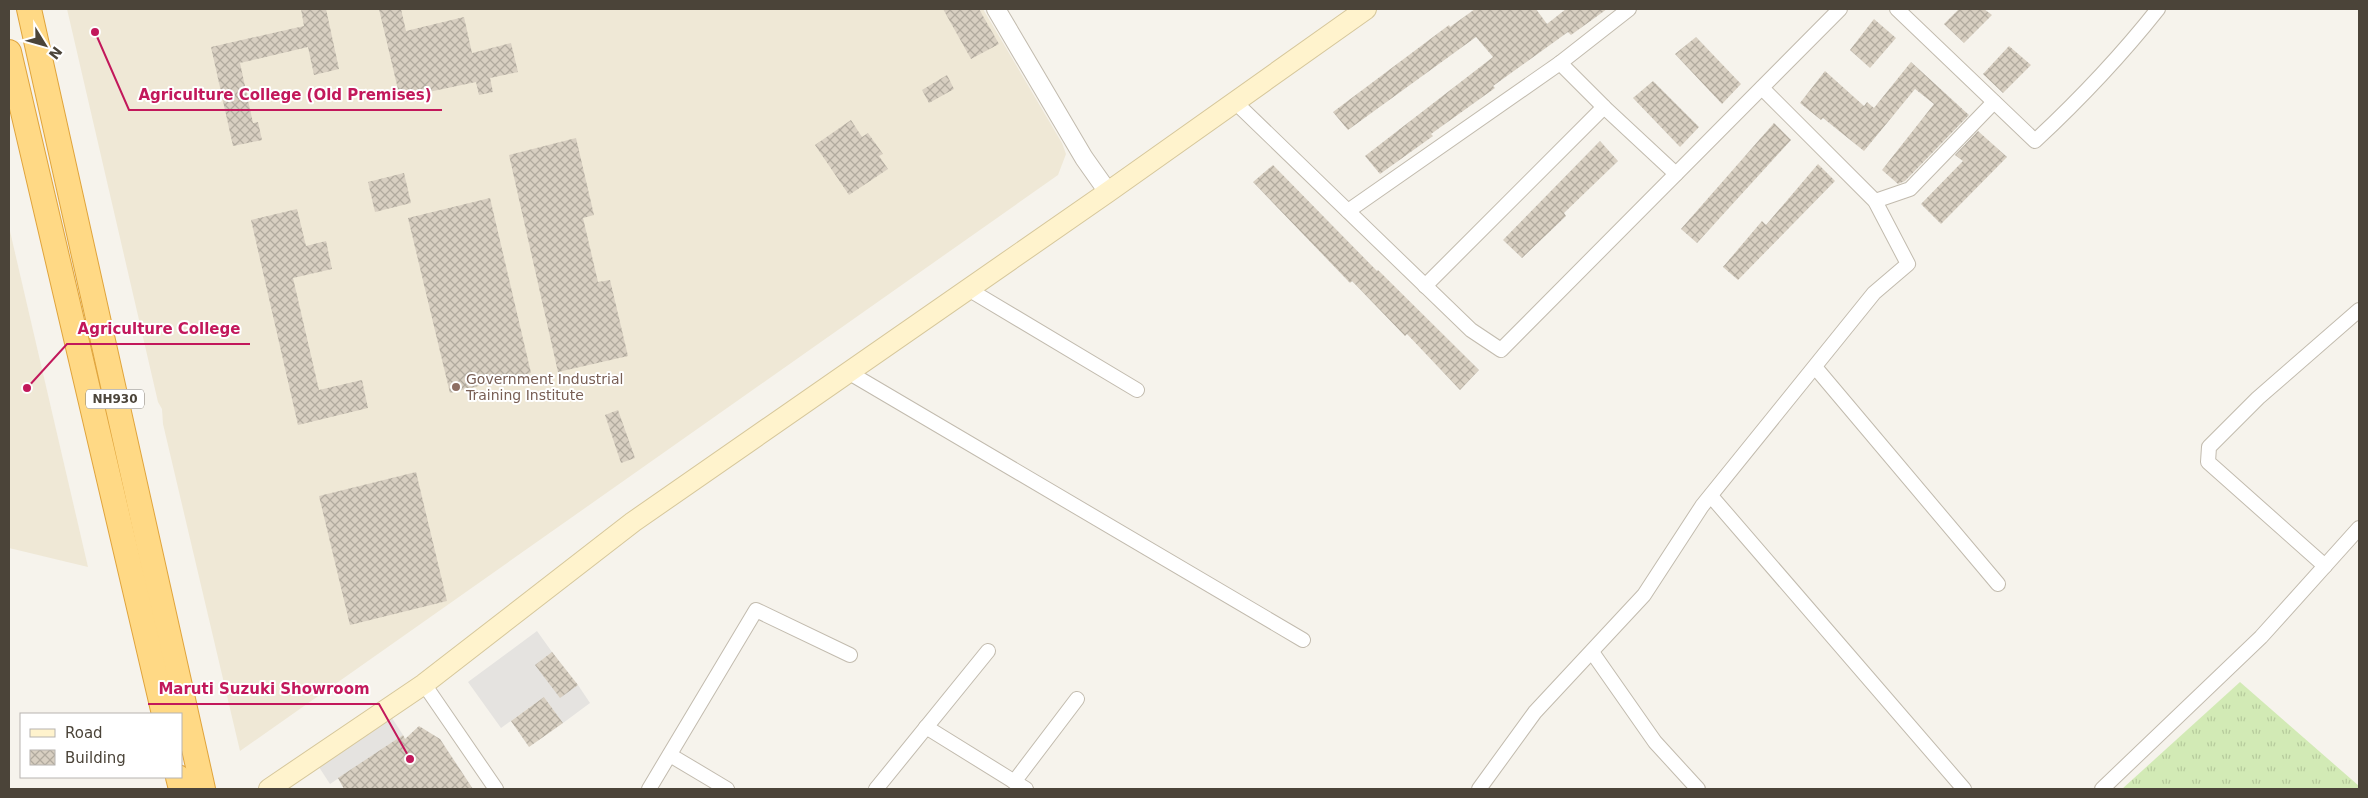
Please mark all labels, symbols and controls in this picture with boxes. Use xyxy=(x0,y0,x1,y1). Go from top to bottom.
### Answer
north arrow xyxy=(20,20,70,70)
text: N xyxy=(45,43,65,62)
callout: Agriculture College (Old Premises) xyxy=(129,80,442,110)
text: Agriculture College (Old Premises) xyxy=(138,86,432,104)
callout: Agriculture College xyxy=(67,314,250,344)
text: Agriculture College xyxy=(78,320,240,338)
place label: Government Industrial Training Institute xyxy=(465,371,623,403)
marker: Government Industrial Training Institute xyxy=(450,381,462,393)
road number: NH930 xyxy=(86,389,144,408)
callout: Maruti Suzuki Showroom xyxy=(148,674,379,704)
text: Maruti Suzuki Showroom xyxy=(158,680,370,698)
legend xyxy=(20,713,182,778)
text: Road xyxy=(65,724,103,742)
text: Building xyxy=(65,749,126,767)

